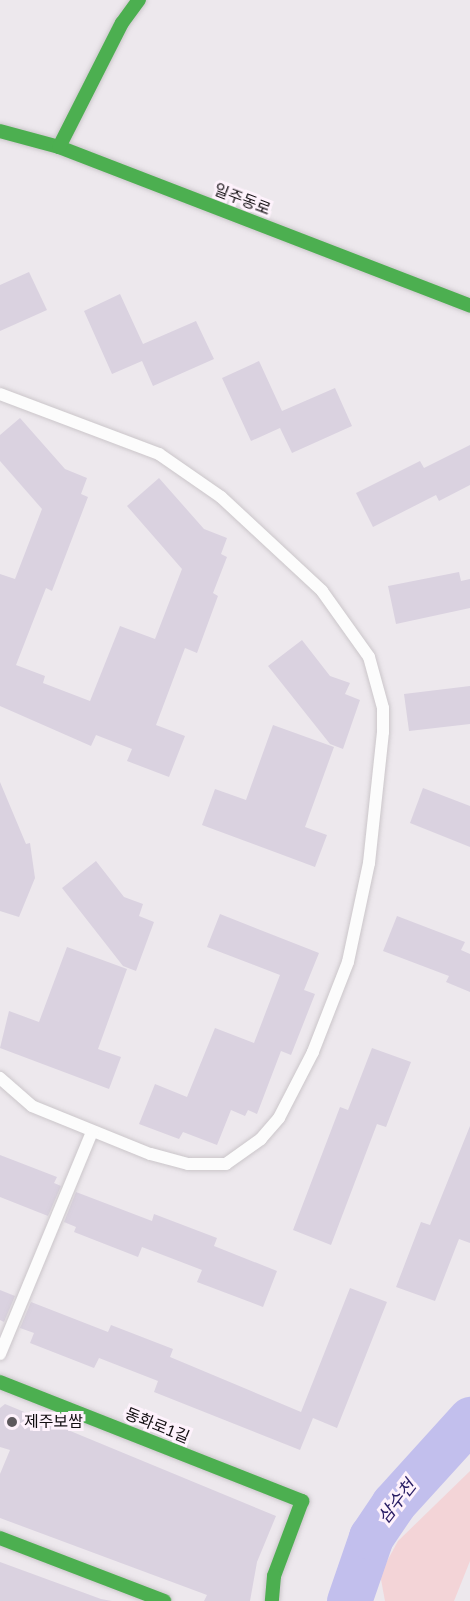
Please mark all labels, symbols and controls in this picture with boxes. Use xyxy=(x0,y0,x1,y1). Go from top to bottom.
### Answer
street label: 일주동로 xyxy=(211,180,273,220)
street label: 동화로1길 xyxy=(122,1404,192,1448)
place label: 제주보쌈 xyxy=(24,1412,83,1432)
marker: 제주보쌈 xyxy=(5,1415,19,1429)
water label: 삼수천 xyxy=(373,1476,421,1528)

